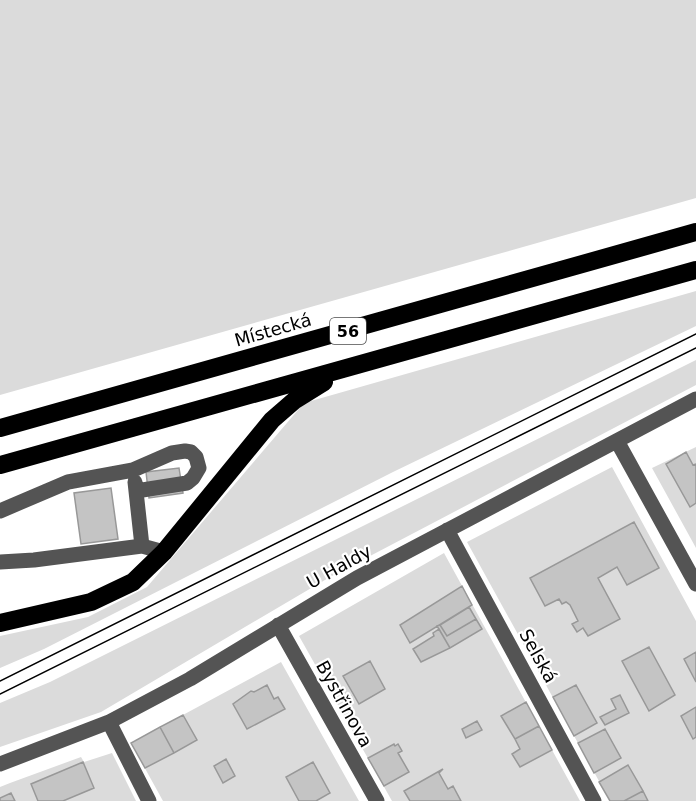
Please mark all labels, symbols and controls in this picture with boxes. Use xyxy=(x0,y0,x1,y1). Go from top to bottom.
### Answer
street label: Místecká xyxy=(232,309,314,351)
road number: 56 xyxy=(330,318,366,344)
street label: U Haldy xyxy=(303,540,375,593)
street label: Selská xyxy=(515,625,562,686)
street label: Bystřinova xyxy=(312,657,377,751)

